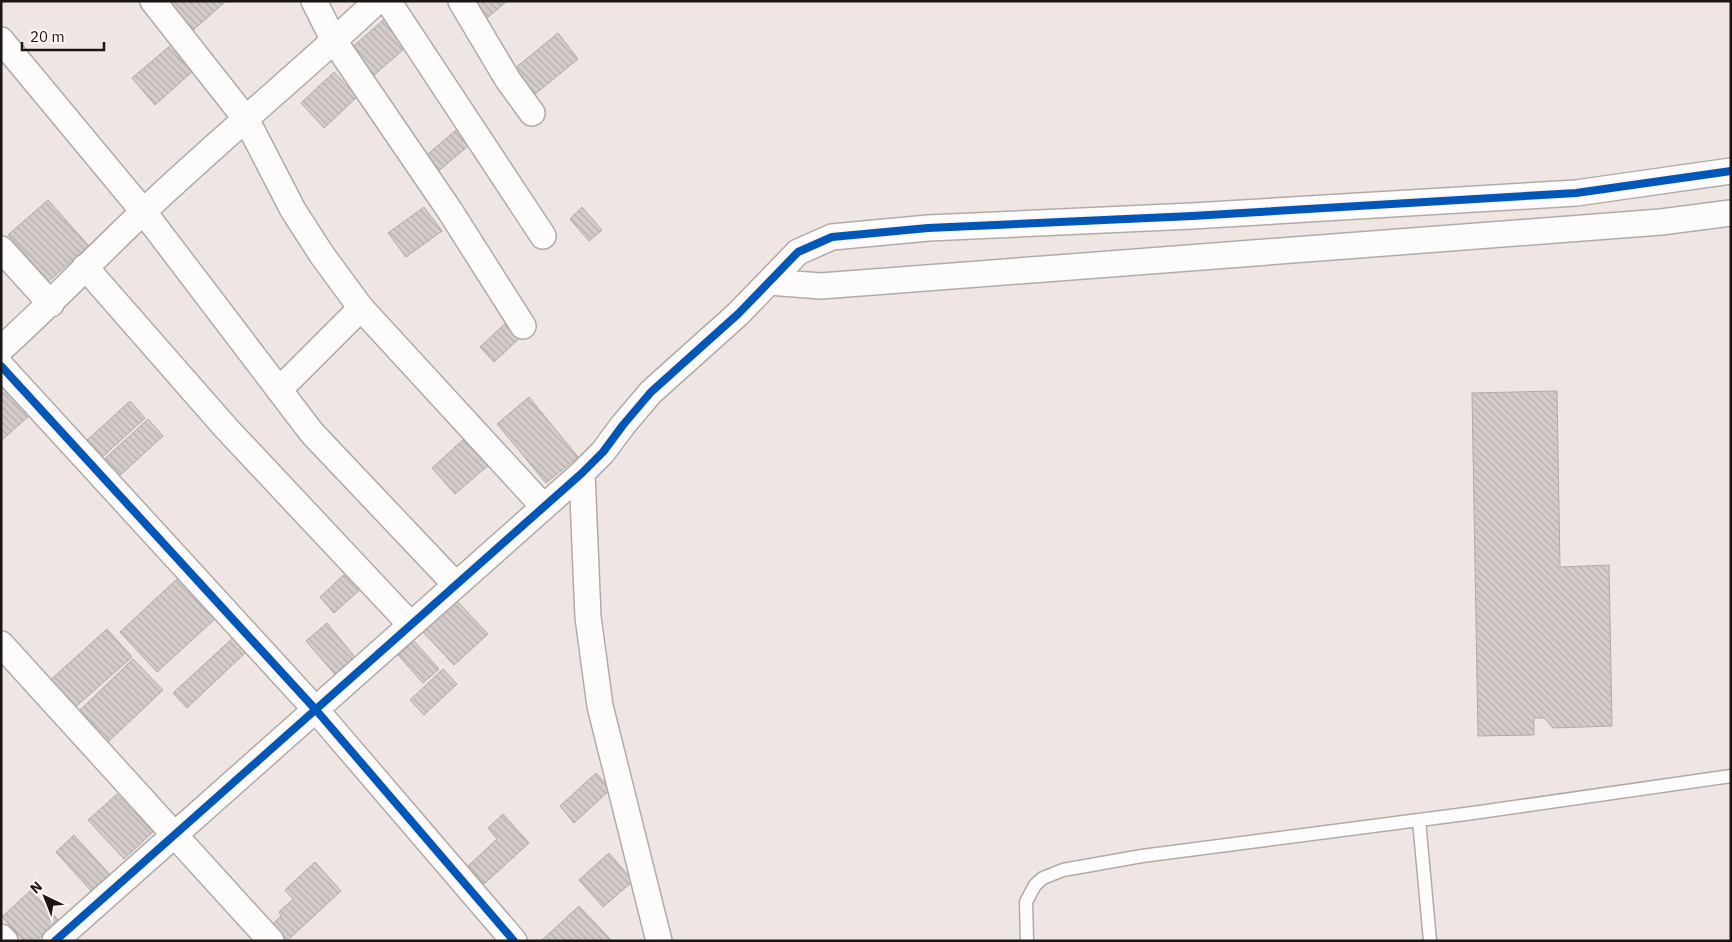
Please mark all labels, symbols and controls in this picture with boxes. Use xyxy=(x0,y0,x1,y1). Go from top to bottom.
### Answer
scale bar xyxy=(22,20,105,52)
text: 20 m xyxy=(30,27,65,46)
north arrow xyxy=(20,872,70,922)
text: N xyxy=(26,877,46,898)

